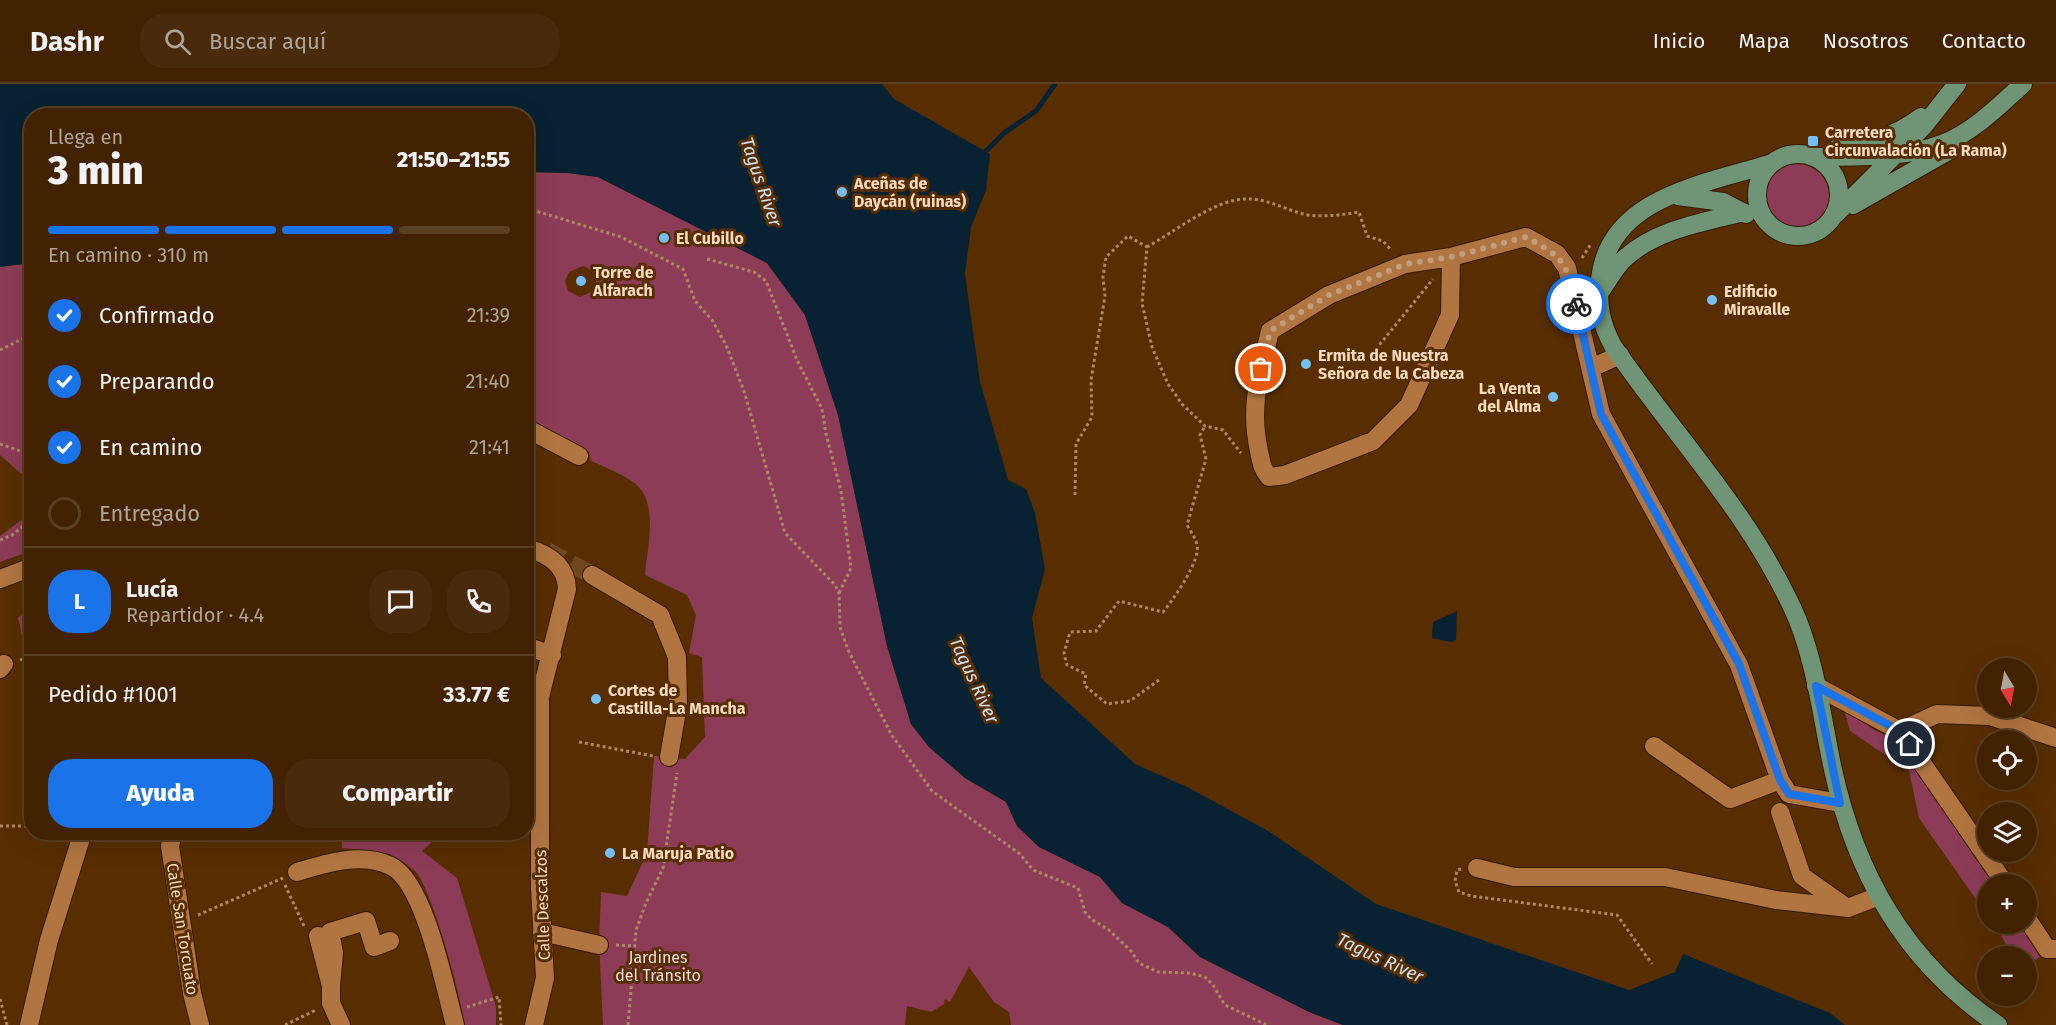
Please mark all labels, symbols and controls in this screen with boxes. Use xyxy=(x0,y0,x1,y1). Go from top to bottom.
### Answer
search box xyxy=(140,14,560,68)
text: Dashr xyxy=(30,25,104,58)
icon: search xyxy=(161,25,194,58)
text: Buscar aquí xyxy=(209,28,326,55)
text: Inicio xyxy=(1653,28,1705,54)
text: Mapa xyxy=(1738,28,1790,54)
text: Nosotros xyxy=(1823,28,1909,54)
text: Contacto xyxy=(1942,28,2026,54)
place label: Carretera Circunvalación (La Rama) xyxy=(1825,123,2007,160)
text: Llega en xyxy=(48,125,123,149)
marker: Carretera Circunvalación (La Rama) xyxy=(1806,134,1820,148)
water label: Tagus River xyxy=(735,135,787,231)
text: 21:50–21:55 xyxy=(397,146,510,173)
text: 3 min xyxy=(48,148,144,194)
place label: Aceñas de Daycán (ruinas) xyxy=(853,174,966,211)
marker: Aceñas de Daycán (ruinas) xyxy=(835,185,849,199)
place label: El Cubillo xyxy=(676,229,744,248)
marker: El Cubillo xyxy=(657,231,671,245)
text: En camino · 310 m xyxy=(48,243,209,267)
place label: Torre de Alfarach xyxy=(592,263,654,300)
marker: Torre de Alfarach xyxy=(574,274,588,288)
courier xyxy=(1546,274,1606,334)
place label: Edificio Miravalle xyxy=(1724,282,1790,319)
icon: bike xyxy=(1560,288,1593,321)
marker: Edificio Miravalle xyxy=(1705,293,1719,307)
icon: check xyxy=(48,299,81,332)
text: Confirmado xyxy=(99,302,215,329)
text: 21:39 xyxy=(467,303,510,327)
pin xyxy=(1235,343,1286,394)
place label: Ermita de Nuestra Señora de la Cabeza xyxy=(1318,346,1465,383)
icon: bag xyxy=(1244,352,1277,385)
marker: Ermita de Nuestra Señora de la Cabeza xyxy=(1299,357,1313,371)
icon: check xyxy=(48,365,81,398)
text: Preparando xyxy=(99,368,215,395)
text: 21:40 xyxy=(465,369,510,393)
place label: La Venta del Alma xyxy=(1478,379,1541,416)
marker: La Venta del Alma xyxy=(1546,390,1560,404)
icon: check xyxy=(48,431,81,464)
text: En camino xyxy=(99,434,202,461)
text: 21:41 xyxy=(469,435,510,459)
text: Entregado xyxy=(99,500,200,527)
button: chat xyxy=(369,570,432,633)
button: phone xyxy=(447,570,510,633)
text: Lucía xyxy=(126,576,178,603)
text: L xyxy=(74,588,85,615)
text: Repartidor · 4.4 xyxy=(126,603,264,627)
water label: Tagus River xyxy=(944,633,1004,728)
north arrow xyxy=(1977,658,2037,718)
map controls xyxy=(1977,658,2037,1006)
text: Pedido #1001 xyxy=(48,681,178,708)
text: 33.77 € xyxy=(443,681,510,708)
place label: Cortes de Castilla-La Mancha xyxy=(608,681,746,718)
marker: Cortes de Castilla-La Mancha xyxy=(589,692,603,706)
pin xyxy=(1884,718,1935,769)
icon: home xyxy=(1893,727,1926,760)
button: locate xyxy=(1977,730,2037,790)
button: Ayuda xyxy=(48,759,273,828)
button: Compartir xyxy=(285,759,510,828)
button: layers xyxy=(1977,802,2037,862)
place label: La Maruja Patio xyxy=(622,844,734,863)
marker: La Maruja Patio xyxy=(603,846,617,860)
street label: Calle Descalzos xyxy=(531,849,554,961)
street label: Calle San Torcuato xyxy=(163,862,202,996)
button: + xyxy=(1977,874,2037,934)
water label: Tagus River xyxy=(1333,928,1428,988)
button: − xyxy=(1977,946,2037,1006)
park label: Jardines del Tránsito xyxy=(615,948,701,985)

